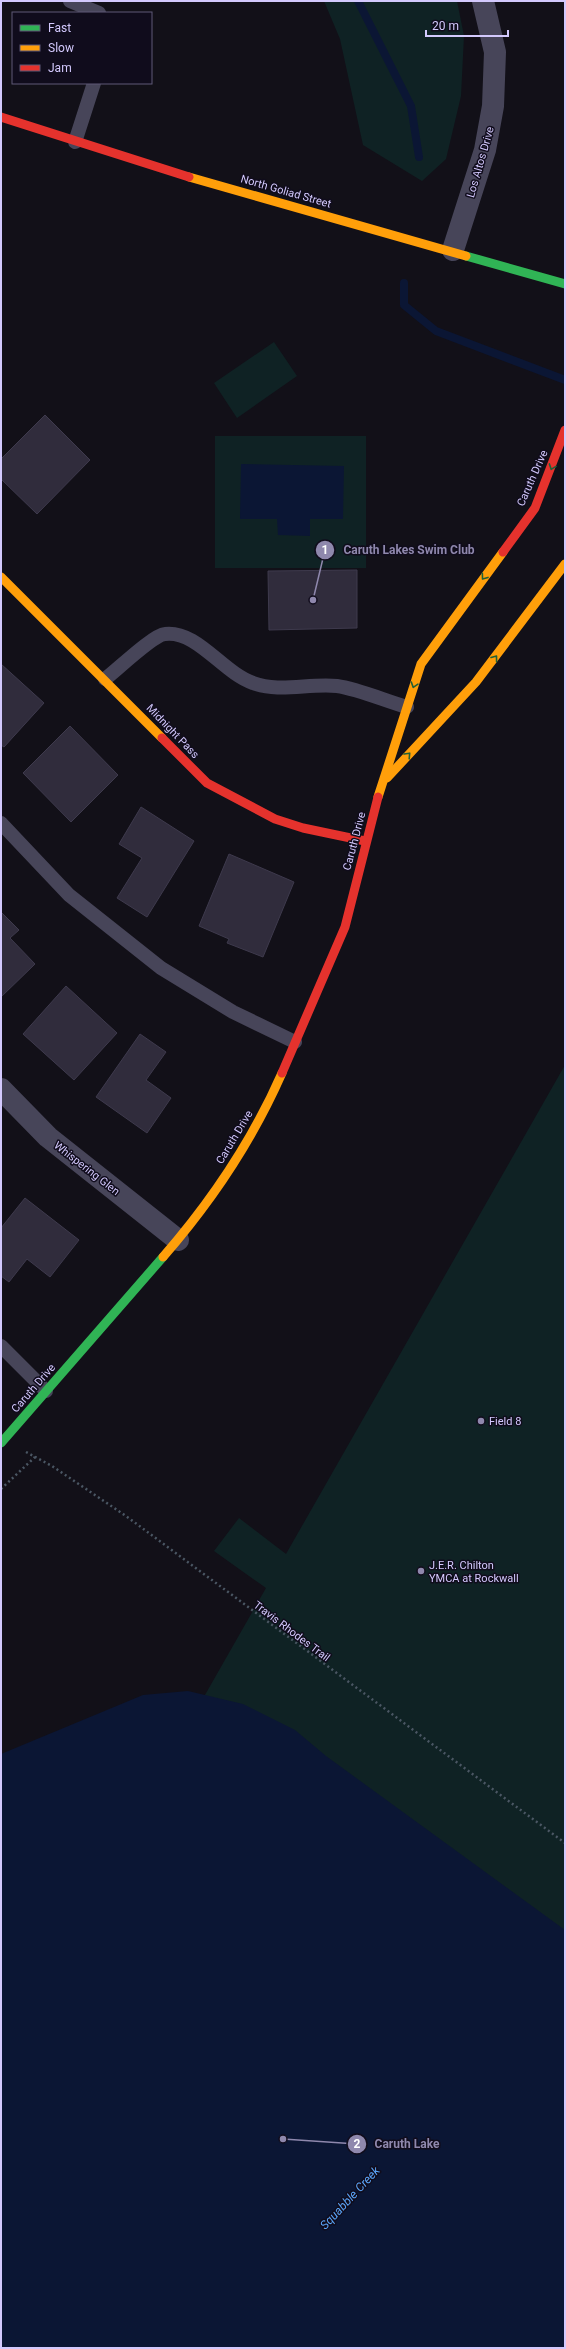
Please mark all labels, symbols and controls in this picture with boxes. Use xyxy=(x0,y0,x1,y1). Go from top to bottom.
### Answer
legend xyxy=(12,12,152,84)
scale bar xyxy=(426,12,508,38)
text: 20 m xyxy=(432,19,459,33)
text: Fast xyxy=(48,21,71,35)
text: Slow xyxy=(48,41,74,55)
text: Jam xyxy=(48,61,72,75)
street label: Los Altos Drive xyxy=(464,125,497,199)
street label: North Goliad Street xyxy=(239,172,333,211)
street label: Caruth Drive xyxy=(514,448,551,508)
one-way arrow xyxy=(548,463,556,470)
callout: Caruth Lakes Swim Club xyxy=(315,538,483,562)
text: 1 xyxy=(322,543,328,557)
text: Caruth Lakes Swim Club xyxy=(343,543,475,557)
one-way arrow xyxy=(481,573,489,580)
one-way arrow xyxy=(490,655,497,662)
one-way arrow xyxy=(410,682,419,689)
street label: Midnight Pass xyxy=(144,702,202,761)
one-way arrow xyxy=(404,752,411,760)
street label: Caruth Drive xyxy=(340,810,369,872)
street label: Caruth Drive xyxy=(213,1108,256,1166)
street label: Whispering Glen xyxy=(51,1139,122,1198)
street label: Caruth Drive xyxy=(9,1361,58,1415)
place label: Field 8 xyxy=(489,1415,521,1428)
marker: Field 8 xyxy=(476,1416,486,1426)
place label: J.E.R. Chilton YMCA at Rockwall xyxy=(429,1559,519,1585)
marker: J.E.R. Chilton YMCA at Rockwall xyxy=(416,1566,426,1576)
street label: Travis Rhodes Trail xyxy=(251,1598,332,1664)
callout: Caruth Lake xyxy=(347,2132,448,2156)
text: 2 xyxy=(354,2137,361,2151)
text: Caruth Lake xyxy=(375,2137,440,2151)
water label: Squabble Creek xyxy=(317,2163,383,2232)

